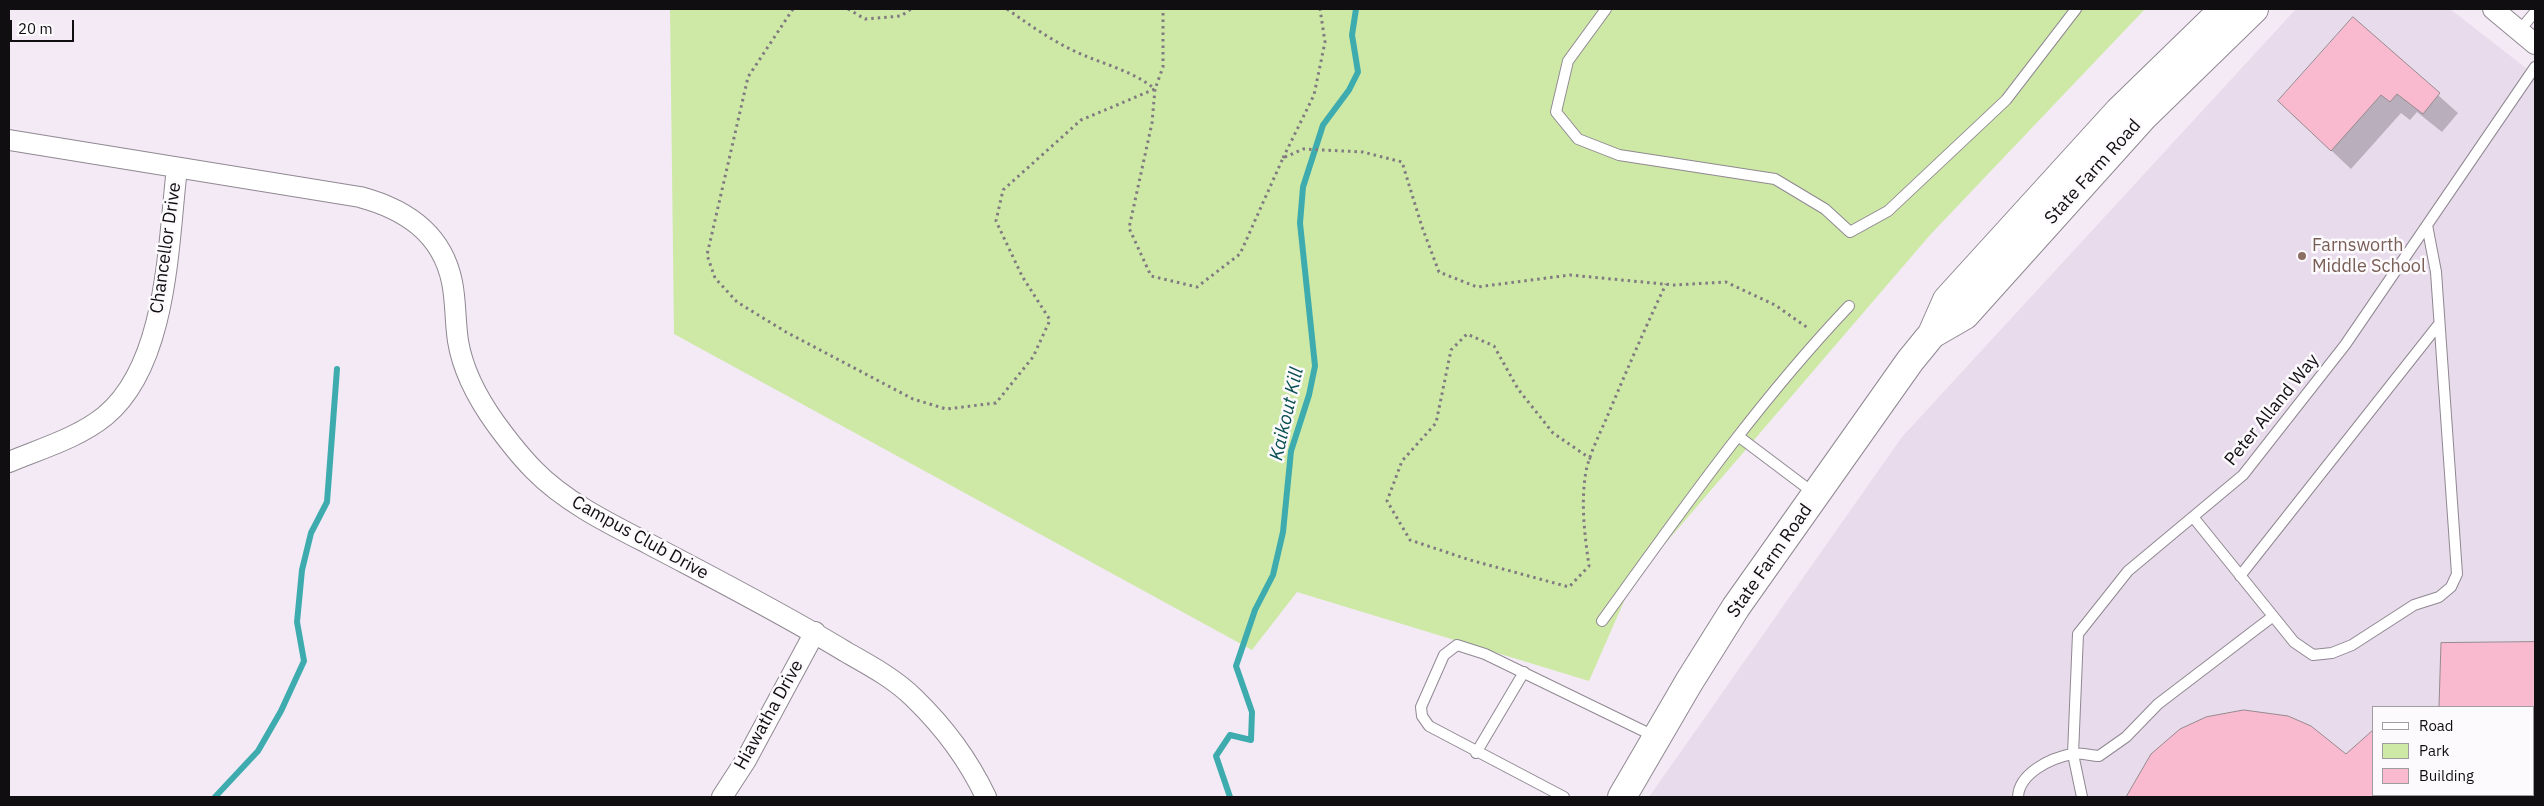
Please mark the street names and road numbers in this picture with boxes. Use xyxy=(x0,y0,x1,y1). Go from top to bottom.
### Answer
street label: State Farm Road xyxy=(2040,115,2146,229)
street label: Chancellor Drive xyxy=(146,181,186,315)
street label: Peter Alland Way xyxy=(2220,350,2324,470)
street label: Campus Club Drive xyxy=(568,491,712,585)
street label: State Farm Road xyxy=(1723,500,1817,622)
street label: Hiawatha Drive xyxy=(730,656,808,774)

